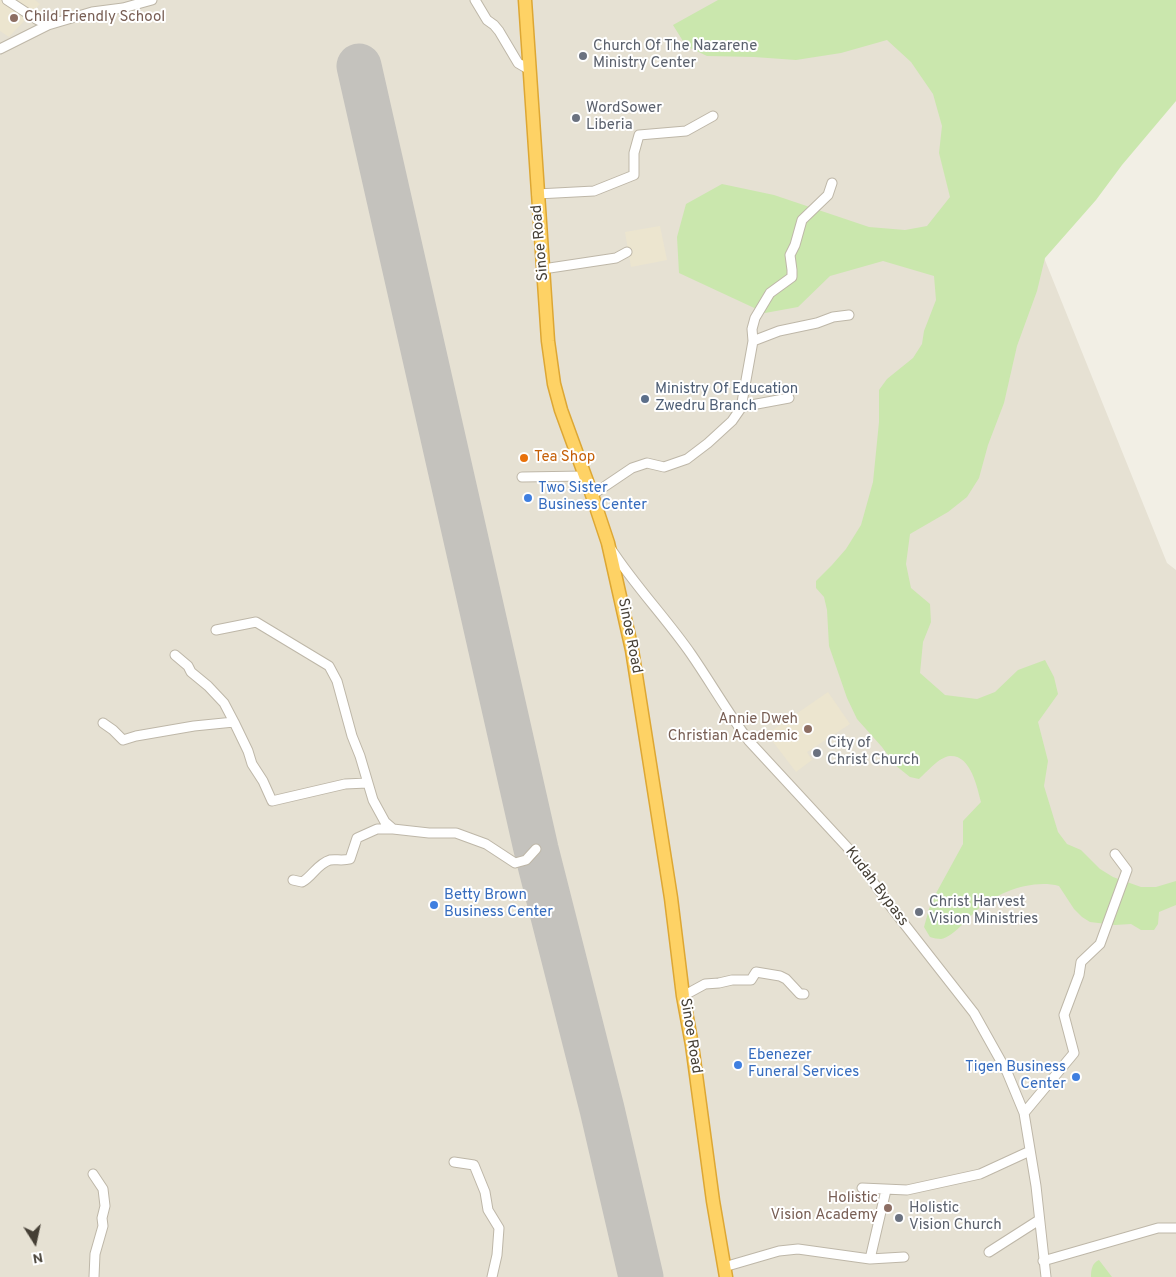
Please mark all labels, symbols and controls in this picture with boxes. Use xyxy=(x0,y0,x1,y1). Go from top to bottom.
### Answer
place label: Child Friendly School xyxy=(24,9,165,27)
marker: Child Friendly School xyxy=(8,12,20,24)
place label: Church Of The Nazarene Ministry Center xyxy=(593,38,757,73)
marker: Church Of The Nazarene Ministry Center xyxy=(577,50,589,62)
place label: WordSower Liberia xyxy=(586,100,662,135)
marker: WordSower Liberia xyxy=(570,112,582,124)
street label: Sinoe Road xyxy=(529,204,553,282)
place label: Ministry Of Education Zwedru Branch xyxy=(655,381,798,416)
marker: Ministry Of Education Zwedru Branch xyxy=(639,393,651,405)
place label: Tea Shop xyxy=(534,449,595,467)
marker: Tea Shop xyxy=(518,452,530,464)
place label: Two Sister Business Center xyxy=(538,480,647,515)
marker: Two Sister Business Center xyxy=(522,492,534,504)
street label: Sinoe Road xyxy=(613,597,645,675)
place label: Annie Dweh Christian Academic xyxy=(668,711,798,746)
marker: Annie Dweh Christian Academic xyxy=(802,723,814,735)
place label: City of Christ Church xyxy=(827,735,919,770)
marker: City of Christ Church xyxy=(811,747,823,759)
street label: Kudah Bypass xyxy=(840,844,912,930)
place label: Betty Brown Business Center xyxy=(444,887,553,922)
place label: Christ Harvest Vision Ministries xyxy=(929,894,1038,929)
marker: Betty Brown Business Center xyxy=(428,899,440,911)
marker: Christ Harvest Vision Ministries xyxy=(913,906,925,918)
street label: Sinoe Road xyxy=(675,997,705,1075)
place label: Ebenezer Funeral Services xyxy=(748,1047,859,1082)
marker: Ebenezer Funeral Services xyxy=(732,1059,744,1071)
place label: Tigen Business Center xyxy=(965,1059,1066,1094)
marker: Tigen Business Center xyxy=(1070,1071,1082,1083)
place label: Holistic Vision Academy xyxy=(771,1190,878,1225)
place label: Holistic Vision Church xyxy=(909,1200,1002,1235)
marker: Holistic Vision Academy xyxy=(882,1202,894,1214)
marker: Holistic Vision Church xyxy=(893,1212,905,1224)
north arrow xyxy=(10,1217,60,1267)
text: N xyxy=(31,1248,44,1267)

